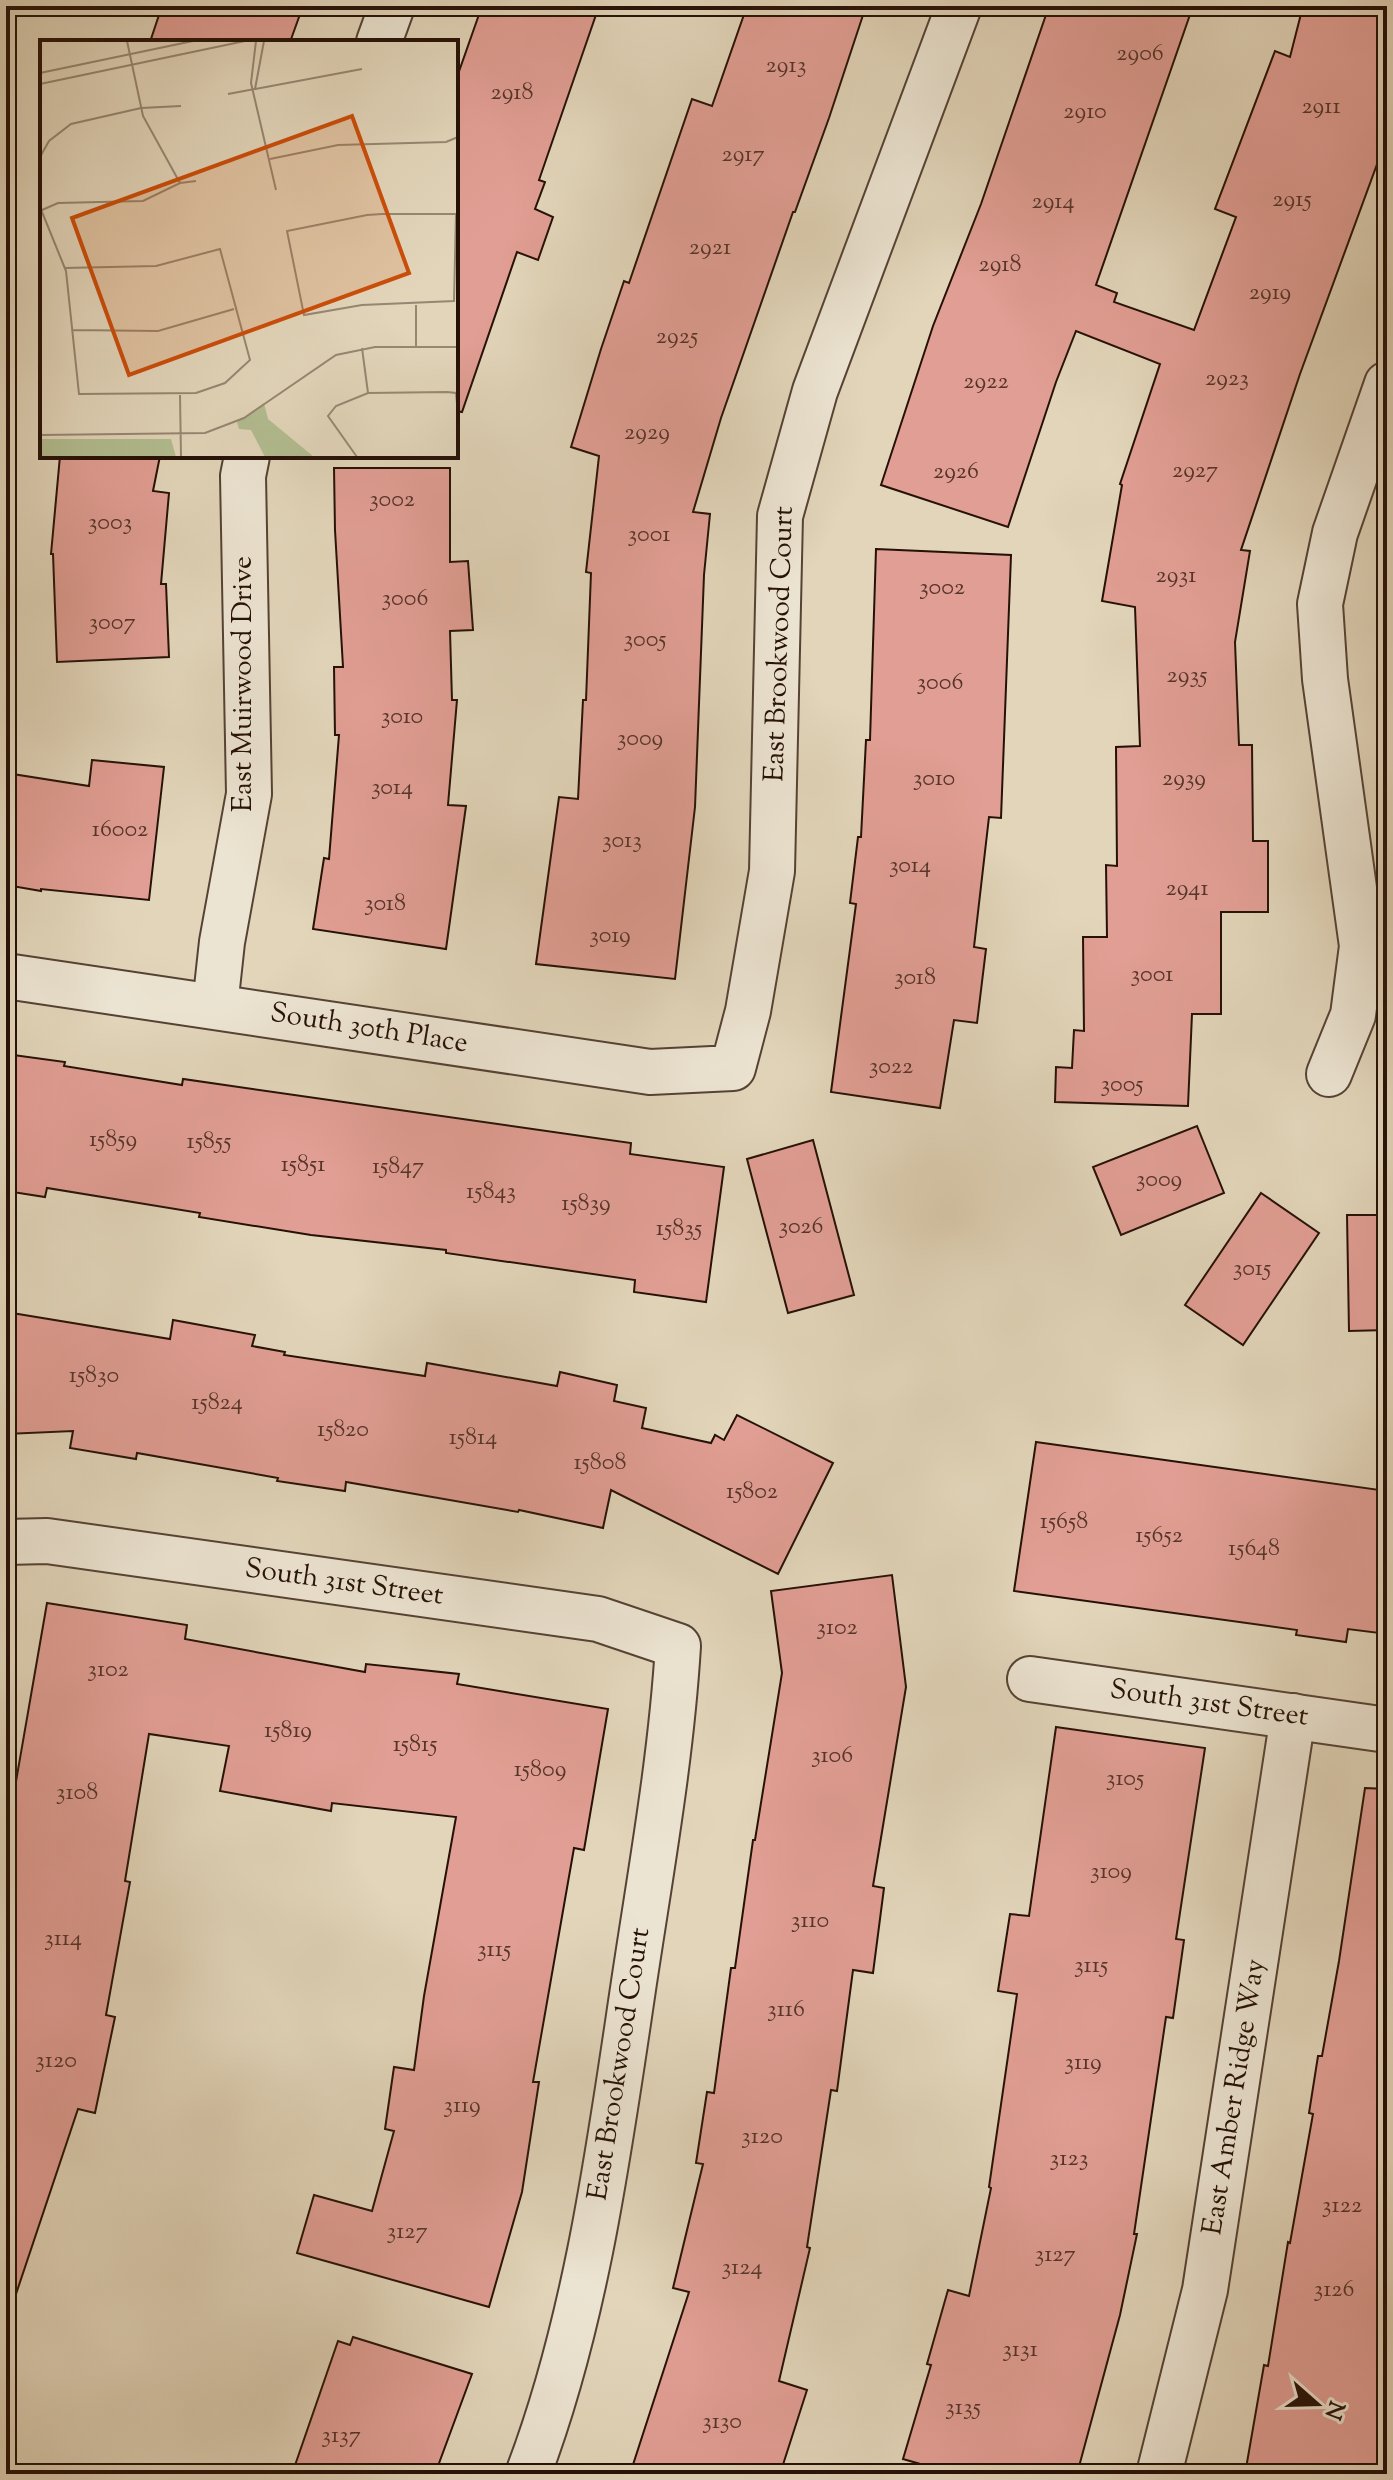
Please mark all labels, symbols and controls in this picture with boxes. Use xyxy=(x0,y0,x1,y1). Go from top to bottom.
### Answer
house number: 2906 xyxy=(1116,37,1164,71)
inset map xyxy=(40,40,458,458)
house number: 2913 xyxy=(766,49,806,83)
house number: 2918 xyxy=(490,76,534,110)
house number: 2911 xyxy=(1301,90,1341,124)
house number: 2910 xyxy=(1063,95,1107,129)
house number: 2917 xyxy=(721,138,765,172)
house number: 2915 xyxy=(1272,183,1312,217)
house number: 2914 xyxy=(1031,185,1075,219)
house number: 2921 xyxy=(689,231,731,265)
house number: 2918 xyxy=(978,248,1022,282)
house number: 2919 xyxy=(1249,276,1291,310)
house number: 2925 xyxy=(656,320,698,354)
house number: 2923 xyxy=(1205,362,1249,396)
house number: 2922 xyxy=(963,365,1009,399)
house number: 2929 xyxy=(624,416,670,450)
house number: 2927 xyxy=(1172,454,1218,488)
house number: 2926 xyxy=(933,455,979,489)
house number: 3002 xyxy=(369,483,415,517)
street label: East Brookwood Court xyxy=(755,505,805,782)
house number: 3003 xyxy=(88,506,132,540)
house number: 3001 xyxy=(628,518,670,552)
street label: East Muirwood Drive xyxy=(224,556,264,812)
house number: 2931 xyxy=(1156,559,1196,593)
house number: 3002 xyxy=(919,571,965,605)
house number: 3006 xyxy=(382,582,428,616)
house number: 3007 xyxy=(89,606,135,640)
house number: 3005 xyxy=(623,623,667,657)
house number: 2935 xyxy=(1167,659,1207,693)
house number: 3006 xyxy=(917,666,963,700)
house number: 3010 xyxy=(381,700,423,734)
house number: 3009 xyxy=(617,722,663,756)
house number: 3010 xyxy=(913,762,955,796)
house number: 2939 xyxy=(1162,762,1206,796)
house number: 3014 xyxy=(371,771,413,805)
house number: 16002 xyxy=(92,813,148,847)
house number: 3013 xyxy=(602,824,642,858)
house number: 3014 xyxy=(889,849,931,883)
house number: 2941 xyxy=(1165,872,1209,906)
house number: 3018 xyxy=(364,887,406,921)
house number: 3019 xyxy=(589,919,631,953)
house number: 3001 xyxy=(1131,958,1173,992)
house number: 3018 xyxy=(894,961,936,995)
street label: South 30th Place xyxy=(267,994,471,1064)
house number: 3022 xyxy=(869,1050,913,1084)
house number: 3005 xyxy=(1100,1068,1144,1102)
house number: 15859 xyxy=(89,1123,137,1157)
house number: 15855 xyxy=(187,1125,232,1159)
house number: 15851 xyxy=(281,1148,325,1182)
house number: 15847 xyxy=(372,1150,424,1184)
house number: 3009 xyxy=(1136,1163,1182,1197)
house number: 15843 xyxy=(466,1175,516,1209)
house number: 15839 xyxy=(561,1187,611,1221)
house number: 3026 xyxy=(778,1210,824,1244)
house number: 15835 xyxy=(656,1212,702,1246)
house number: 3015 xyxy=(1233,1252,1271,1286)
house number: 15830 xyxy=(69,1359,119,1393)
house number: 15824 xyxy=(191,1386,243,1420)
house number: 15820 xyxy=(317,1413,369,1447)
house number: 15814 xyxy=(449,1421,497,1455)
house number: 15808 xyxy=(573,1446,627,1480)
house number: 15802 xyxy=(726,1475,778,1509)
house number: 15658 xyxy=(1040,1505,1088,1539)
house number: 15652 xyxy=(1135,1519,1183,1553)
house number: 15648 xyxy=(1228,1532,1280,1566)
street label: South 31st Street xyxy=(242,1549,446,1617)
house number: 3102 xyxy=(816,1611,858,1645)
house number: 3102 xyxy=(87,1653,129,1687)
street label: South 31st Street xyxy=(1107,1670,1311,1738)
house number: 15819 xyxy=(264,1714,312,1748)
house number: 15815 xyxy=(393,1728,437,1762)
house number: 3106 xyxy=(811,1739,853,1773)
house number: 15809 xyxy=(514,1753,566,1787)
house number: 3105 xyxy=(1106,1762,1144,1796)
house number: 3108 xyxy=(56,1776,98,1810)
house number: 3109 xyxy=(1090,1855,1132,1889)
house number: 3110 xyxy=(791,1904,829,1938)
house number: 3114 xyxy=(44,1922,82,1956)
street label: East Brookwood Court xyxy=(579,1924,661,2203)
house number: 3115 xyxy=(477,1933,511,1967)
house number: 3115 xyxy=(1074,1949,1108,1983)
street label: East Amber Ridge Way xyxy=(1193,1956,1277,2238)
house number: 3116 xyxy=(767,1993,805,2027)
house number: 3120 xyxy=(35,2044,77,2078)
house number: 3119 xyxy=(1064,2046,1102,2080)
house number: 3119 xyxy=(443,2089,481,2123)
house number: 3120 xyxy=(741,2120,783,2154)
house number: 3123 xyxy=(1050,2142,1088,2176)
house number: 3122 xyxy=(1322,2189,1362,2223)
house number: 3127 xyxy=(386,2215,428,2249)
house number: 3127 xyxy=(1034,2238,1076,2272)
house number: 3124 xyxy=(721,2251,763,2285)
house number: 3126 xyxy=(1313,2273,1355,2307)
house number: 3131 xyxy=(1002,2333,1038,2367)
north arrow xyxy=(1277,2364,1357,2444)
house number: 3135 xyxy=(945,2391,981,2425)
text: N xyxy=(1315,2396,1351,2424)
house number: 3130 xyxy=(702,2405,742,2439)
house number: 3137 xyxy=(321,2419,361,2453)

